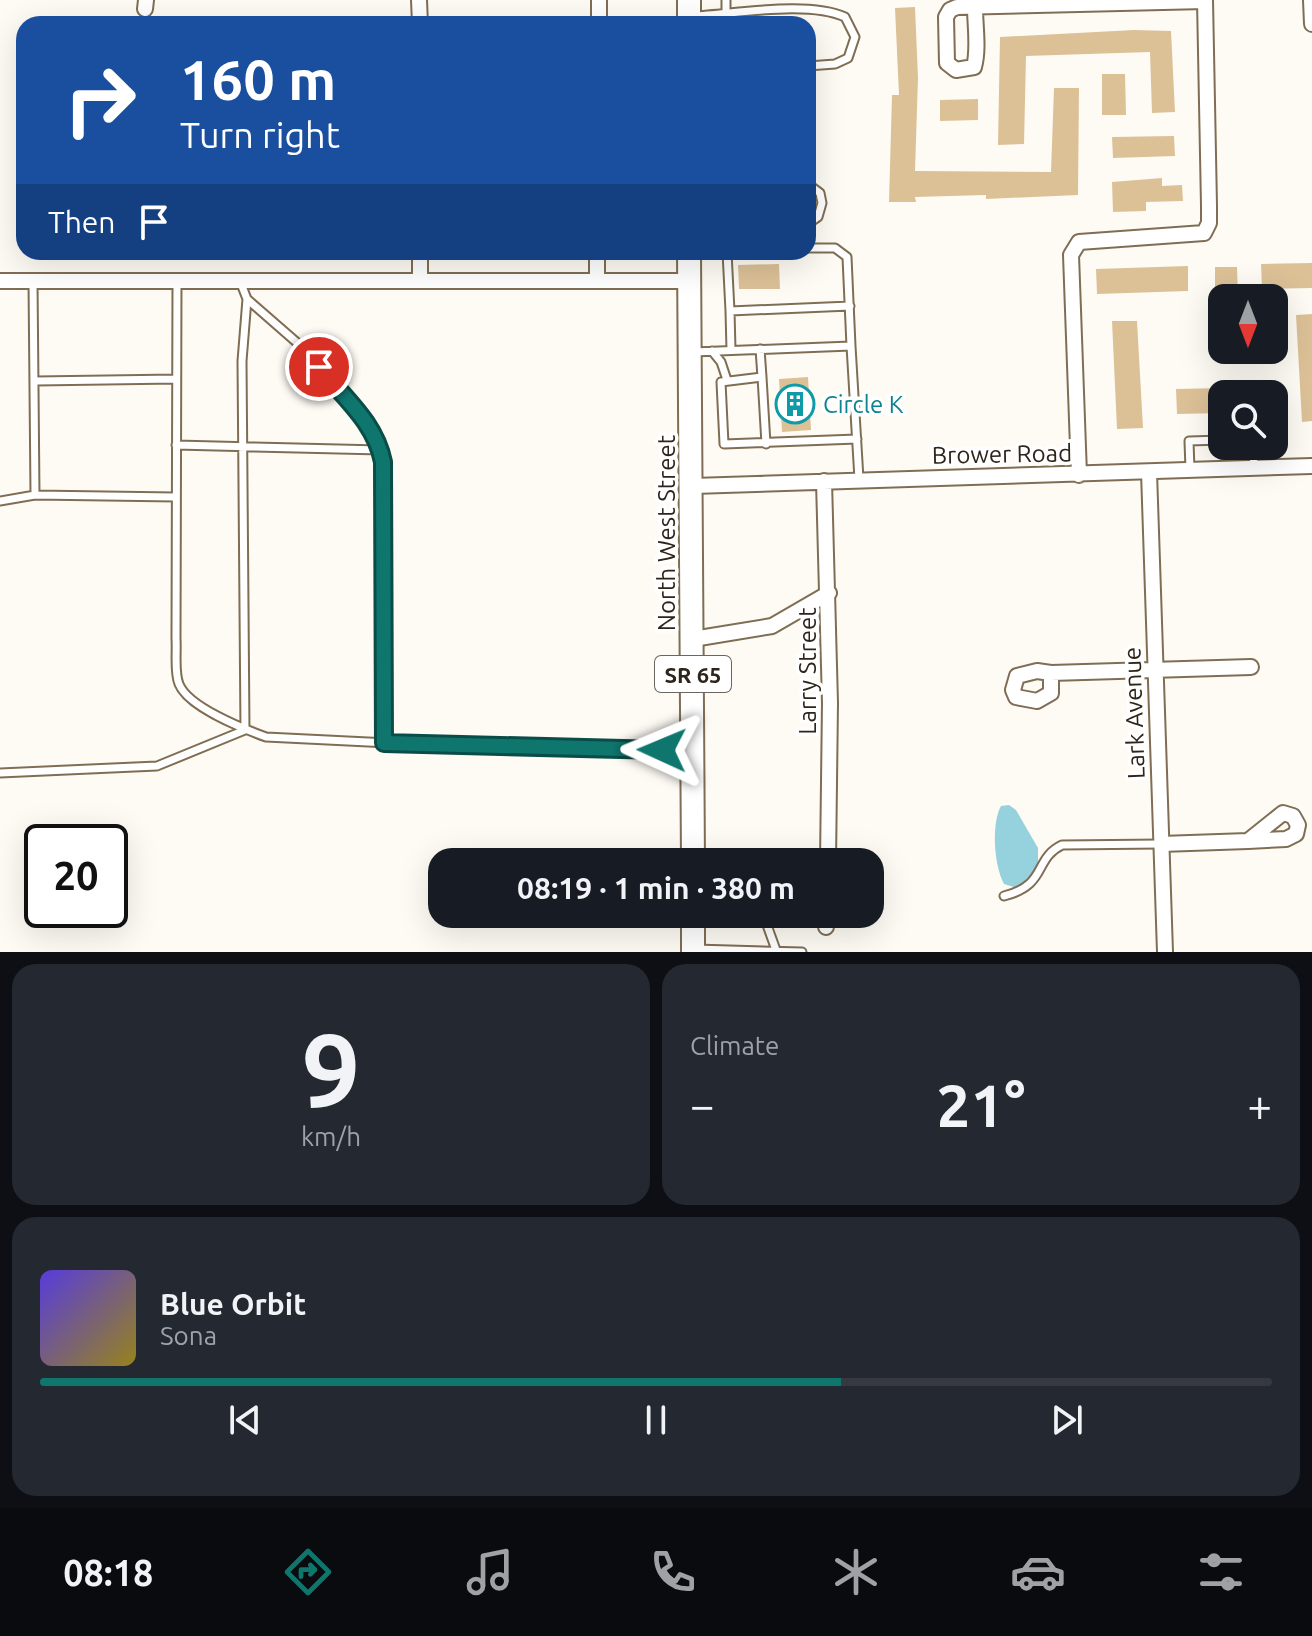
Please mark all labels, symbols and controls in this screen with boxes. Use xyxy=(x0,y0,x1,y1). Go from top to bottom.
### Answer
icon: right xyxy=(48,48,152,152)
text: 160 m xyxy=(180,48,336,111)
text: Turn right xyxy=(180,114,340,155)
icon: arrive xyxy=(132,200,176,244)
text: Then xyxy=(48,205,116,239)
north arrow xyxy=(1208,284,1288,364)
map controls xyxy=(1208,284,1288,460)
pin xyxy=(285,333,353,401)
icon: arrive xyxy=(297,345,341,389)
button: search xyxy=(1208,380,1288,460)
building icon: Circle K xyxy=(774,383,816,425)
place label: Circle K xyxy=(823,391,904,418)
street label: North West Street xyxy=(653,434,680,631)
street label: Brower Road xyxy=(932,439,1072,469)
street label: Larry Street xyxy=(794,607,821,735)
street label: Lark Avenue xyxy=(1118,646,1150,780)
road number: SR 65 xyxy=(655,656,731,692)
position arrow xyxy=(620,708,704,792)
speed limit sign: 20 xyxy=(24,824,128,928)
text: 08:19 · 1 min · 380 m xyxy=(517,871,795,905)
text: 9 xyxy=(302,1011,360,1128)
text: Climate xyxy=(690,1031,779,1060)
text: 21° xyxy=(937,1071,1025,1138)
text: − xyxy=(690,1080,715,1129)
text: + xyxy=(1247,1080,1272,1129)
text: km/h xyxy=(301,1122,361,1151)
text: Blue Orbit xyxy=(160,1287,306,1321)
text: Sona xyxy=(160,1321,217,1350)
icon: previous xyxy=(223,1398,267,1442)
icon: pause xyxy=(634,1398,678,1442)
icon: next xyxy=(1045,1398,1089,1442)
icon: directions xyxy=(280,1544,336,1600)
icon: music xyxy=(462,1544,518,1600)
icon: phone xyxy=(645,1544,701,1600)
icon: climate xyxy=(828,1544,884,1600)
icon: car xyxy=(1010,1544,1066,1600)
icon: filters xyxy=(1193,1544,1249,1600)
text: 08:18 xyxy=(63,1552,153,1593)

